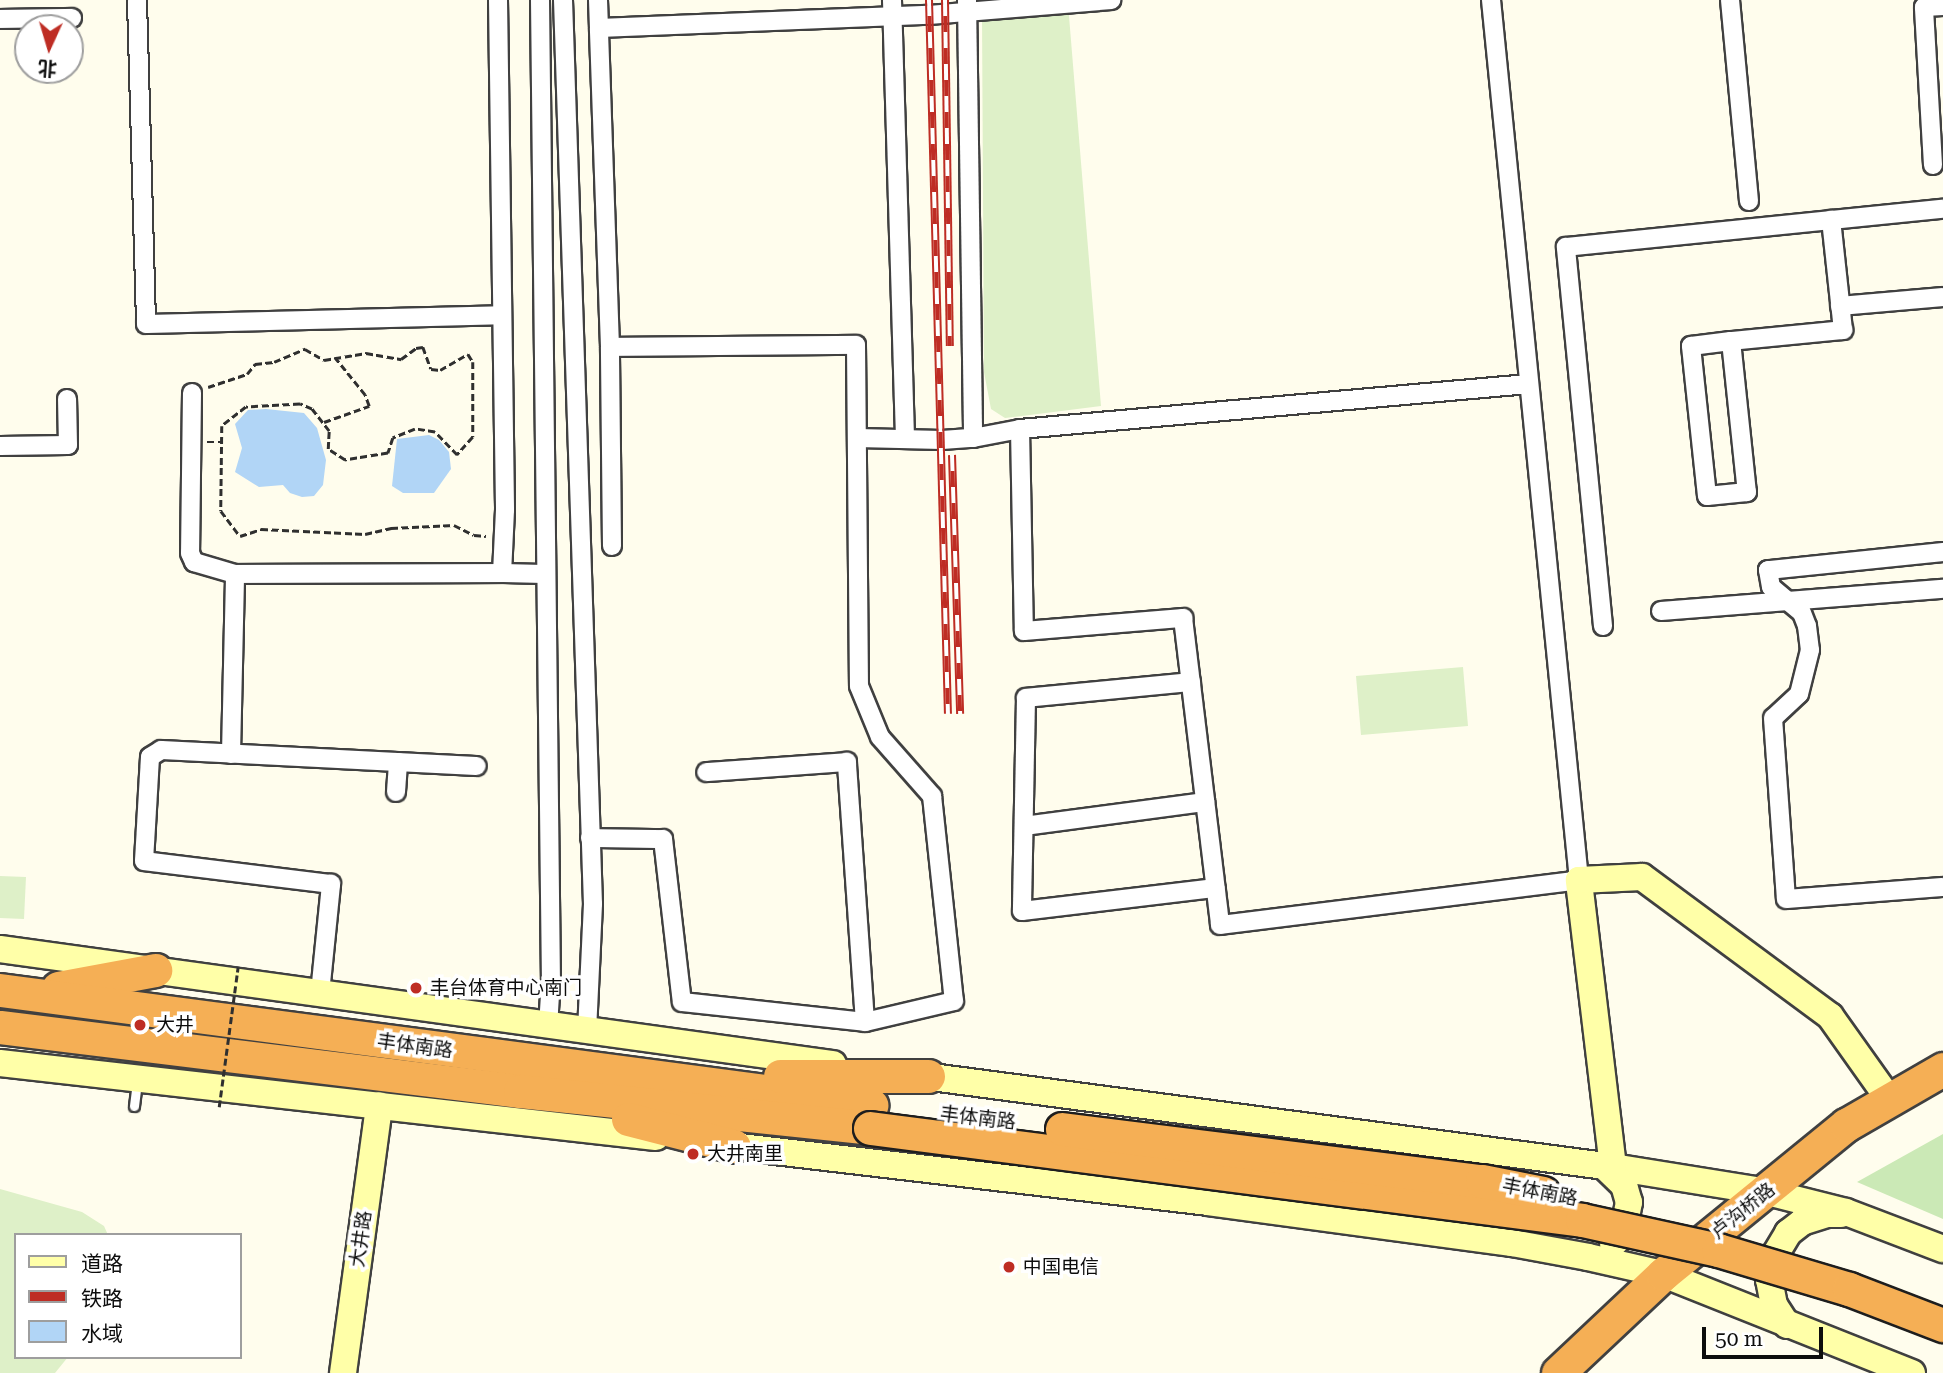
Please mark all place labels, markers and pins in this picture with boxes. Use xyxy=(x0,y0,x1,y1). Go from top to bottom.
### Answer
place label: 丰台体育中心南门 xyxy=(430,977,582,999)
marker: 丰台体育中心南门 xyxy=(408,980,424,996)
place label: 大井 xyxy=(156,1014,194,1036)
marker: 大井 xyxy=(130,1015,150,1035)
place label: 大井南里 xyxy=(707,1143,783,1165)
marker: 大井南里 xyxy=(685,1146,701,1162)
place label: 中国电信 xyxy=(1023,1256,1099,1278)
marker: 中国电信 xyxy=(1001,1259,1017,1275)

